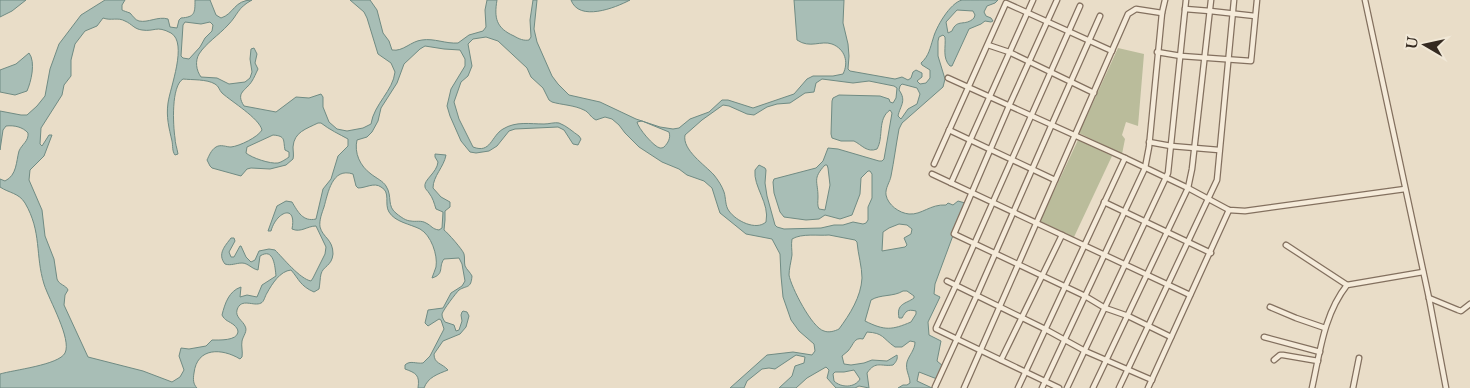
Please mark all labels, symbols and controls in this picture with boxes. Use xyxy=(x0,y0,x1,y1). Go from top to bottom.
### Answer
north arrow xyxy=(1400,20,1450,70)
text: U xyxy=(1402,35,1422,50)

